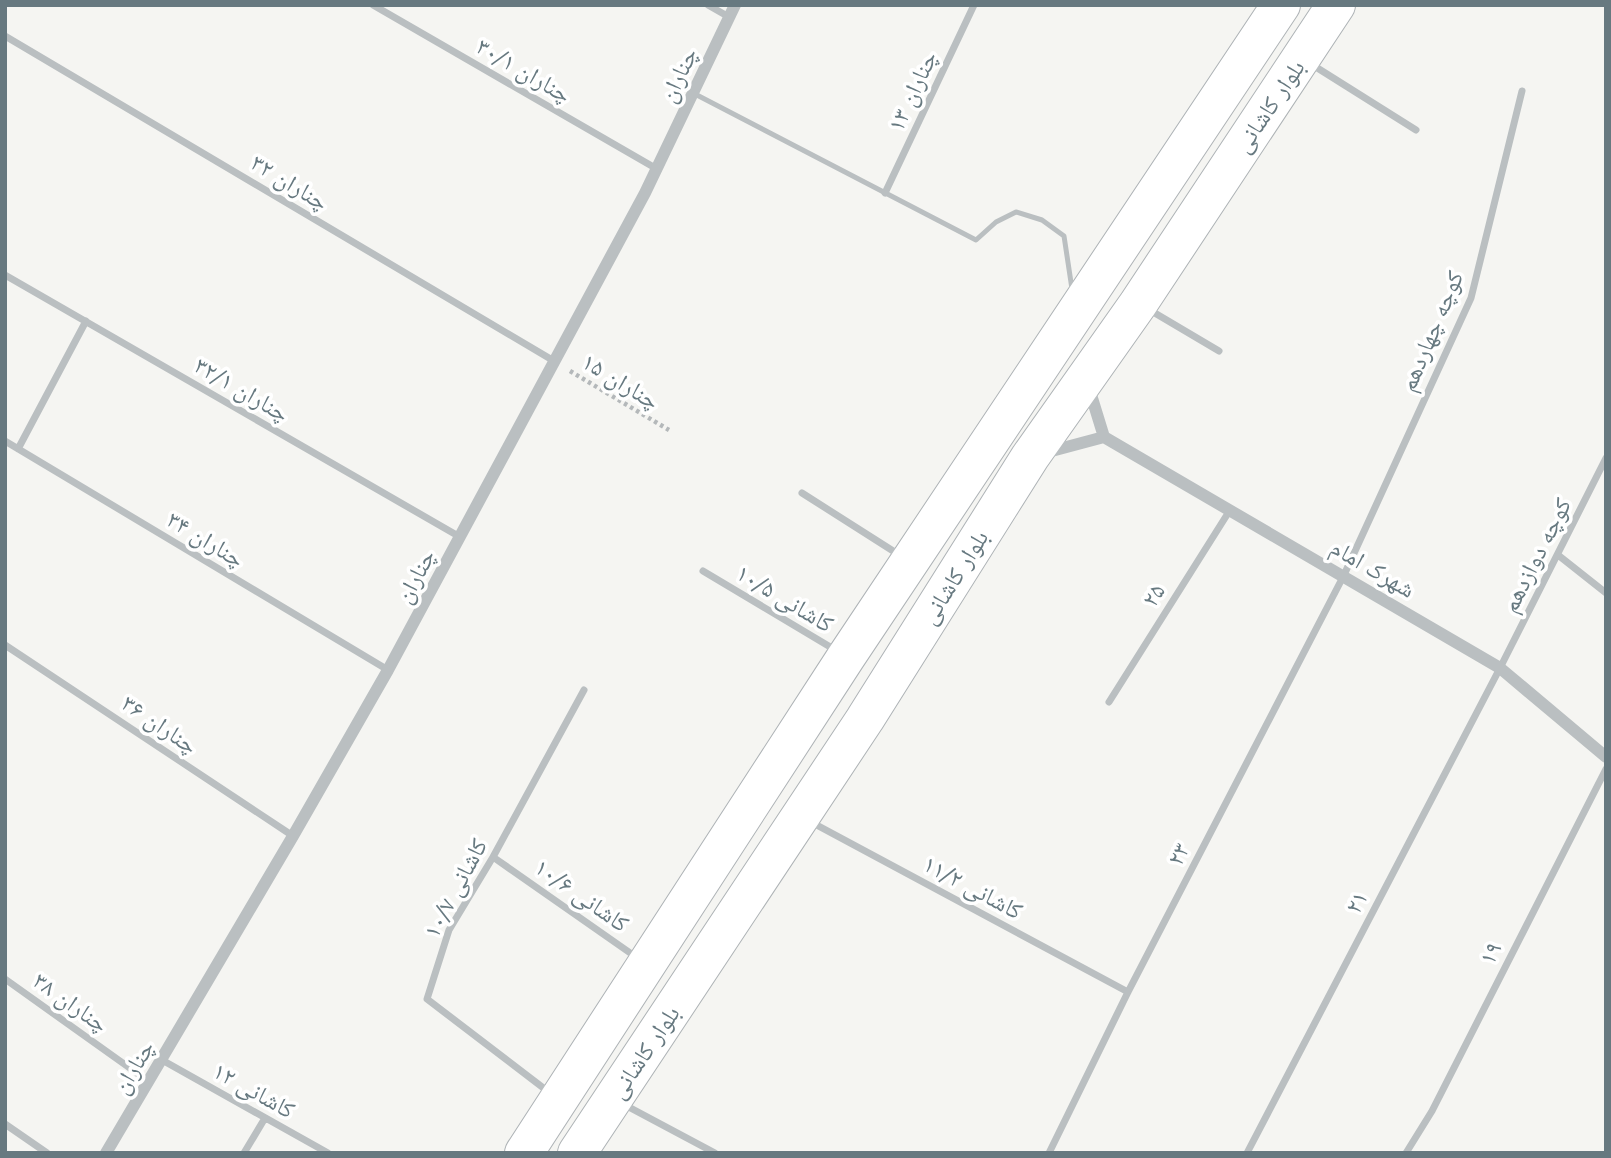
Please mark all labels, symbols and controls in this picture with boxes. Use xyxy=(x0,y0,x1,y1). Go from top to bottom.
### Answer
street label: چناران ۳۰/۱ xyxy=(471,30,577,110)
street label: چناران xyxy=(652,42,704,108)
street label: چناران ۱۳ xyxy=(880,46,944,136)
street label: بلوار کاشانی xyxy=(1226,53,1312,159)
street label: چناران ۳۲ xyxy=(245,147,335,217)
street label: کوچه چهاردهم xyxy=(1392,266,1471,396)
street label: چناران ۱۵ xyxy=(576,346,666,416)
street label: چناران ۳۲/۱ xyxy=(189,349,295,429)
street label: کوچه دوازدهم xyxy=(1494,492,1579,618)
street label: چناران ۳۴ xyxy=(161,504,251,574)
street label: بلوار کاشانی xyxy=(913,524,995,630)
street label: شهرک امام xyxy=(1325,531,1421,606)
street label: چناران xyxy=(388,543,442,609)
street label: ۱۰/۵ کاشانی xyxy=(731,557,839,639)
street label: ۲۵ xyxy=(1134,578,1172,612)
street label: چناران ۳۶ xyxy=(116,687,204,761)
street label: ۱۰/۷ کاشانی xyxy=(416,833,494,943)
street label: ۲۳ xyxy=(1159,837,1197,871)
street label: ۱۱/۲ کاشانی xyxy=(918,848,1028,926)
street label: ۱۰/۶ کاشانی xyxy=(529,851,635,939)
street label: ۲۱ xyxy=(1337,885,1375,919)
street label: ۱۹ xyxy=(1471,936,1509,970)
street label: چناران ۳۸ xyxy=(27,965,115,1039)
street label: بلوار کاشانی xyxy=(601,999,687,1105)
street label: چناران xyxy=(105,1034,161,1100)
street label: کاشانی ۱۲ xyxy=(208,1055,300,1125)

